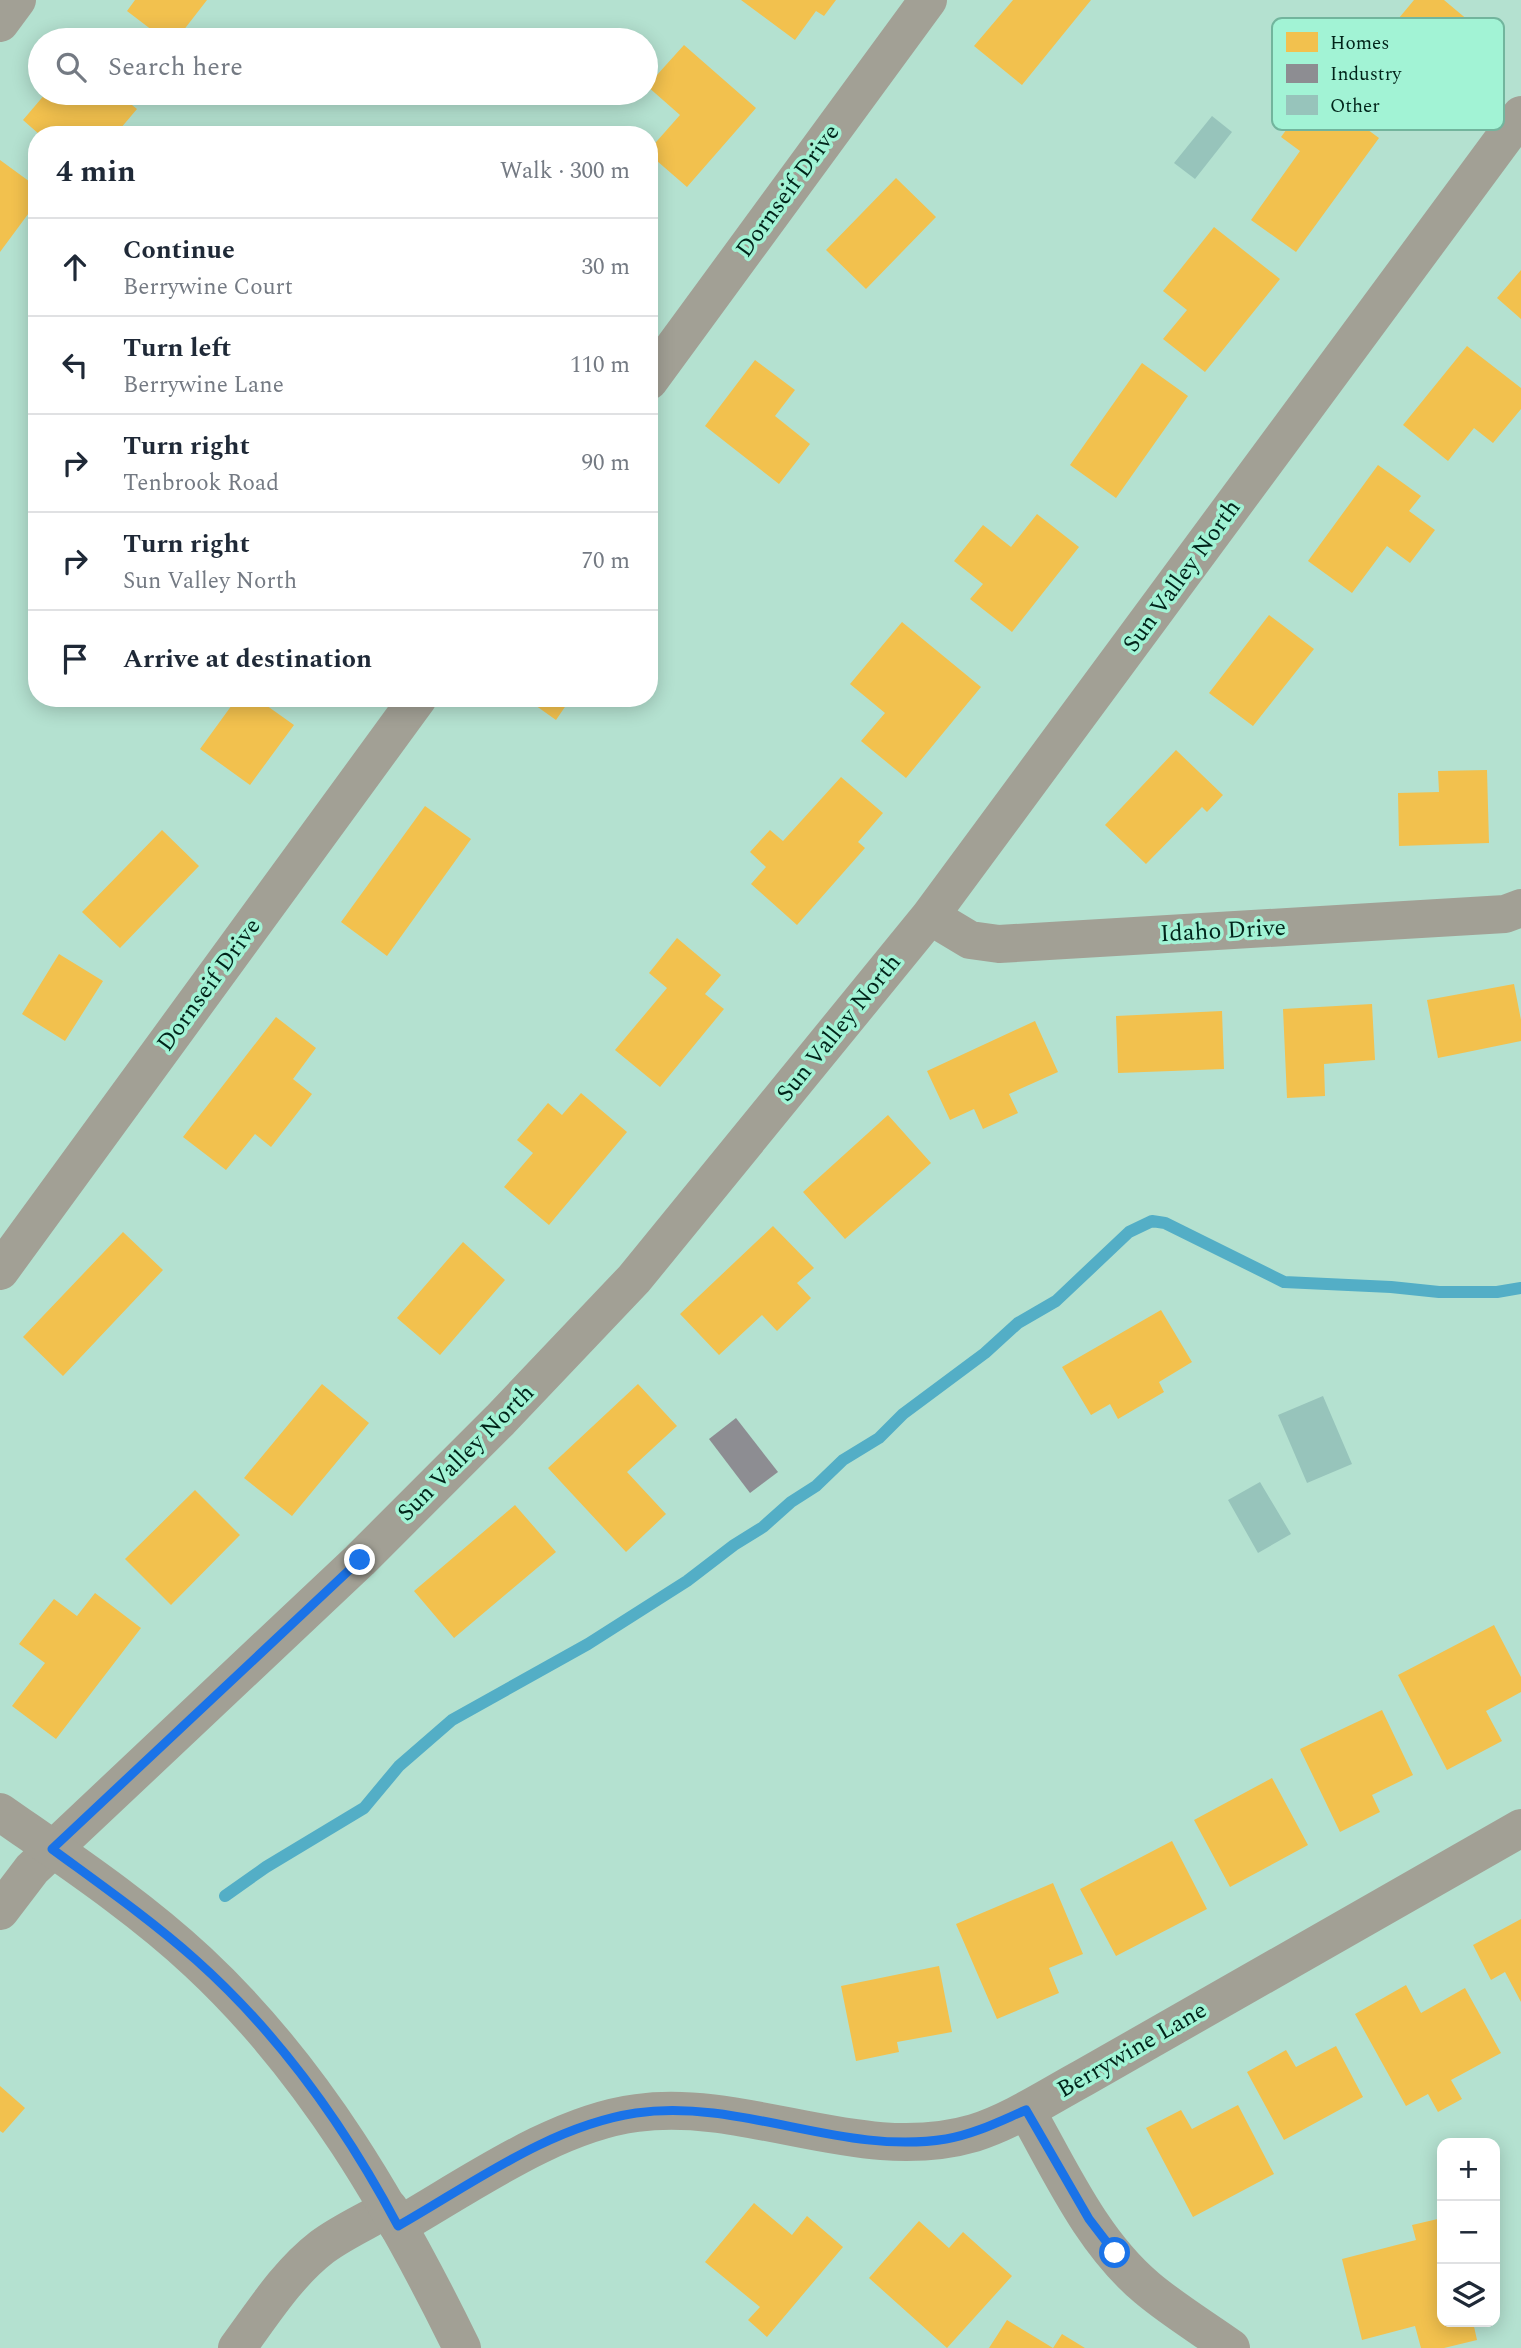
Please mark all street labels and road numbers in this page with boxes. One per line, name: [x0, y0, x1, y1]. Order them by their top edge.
street label: Dornseif Drive: [727, 117, 849, 265]
street label: Sun Valley North: [1114, 492, 1250, 660]
street label: Idaho Drive: [1159, 910, 1287, 952]
street label: Dornseif Drive: [148, 911, 270, 1059]
street label: Sun Valley North: [768, 946, 910, 1110]
street label: Sun Valley North: [389, 1376, 543, 1530]
street label: Berrywine Lane: [1050, 1992, 1214, 2108]

